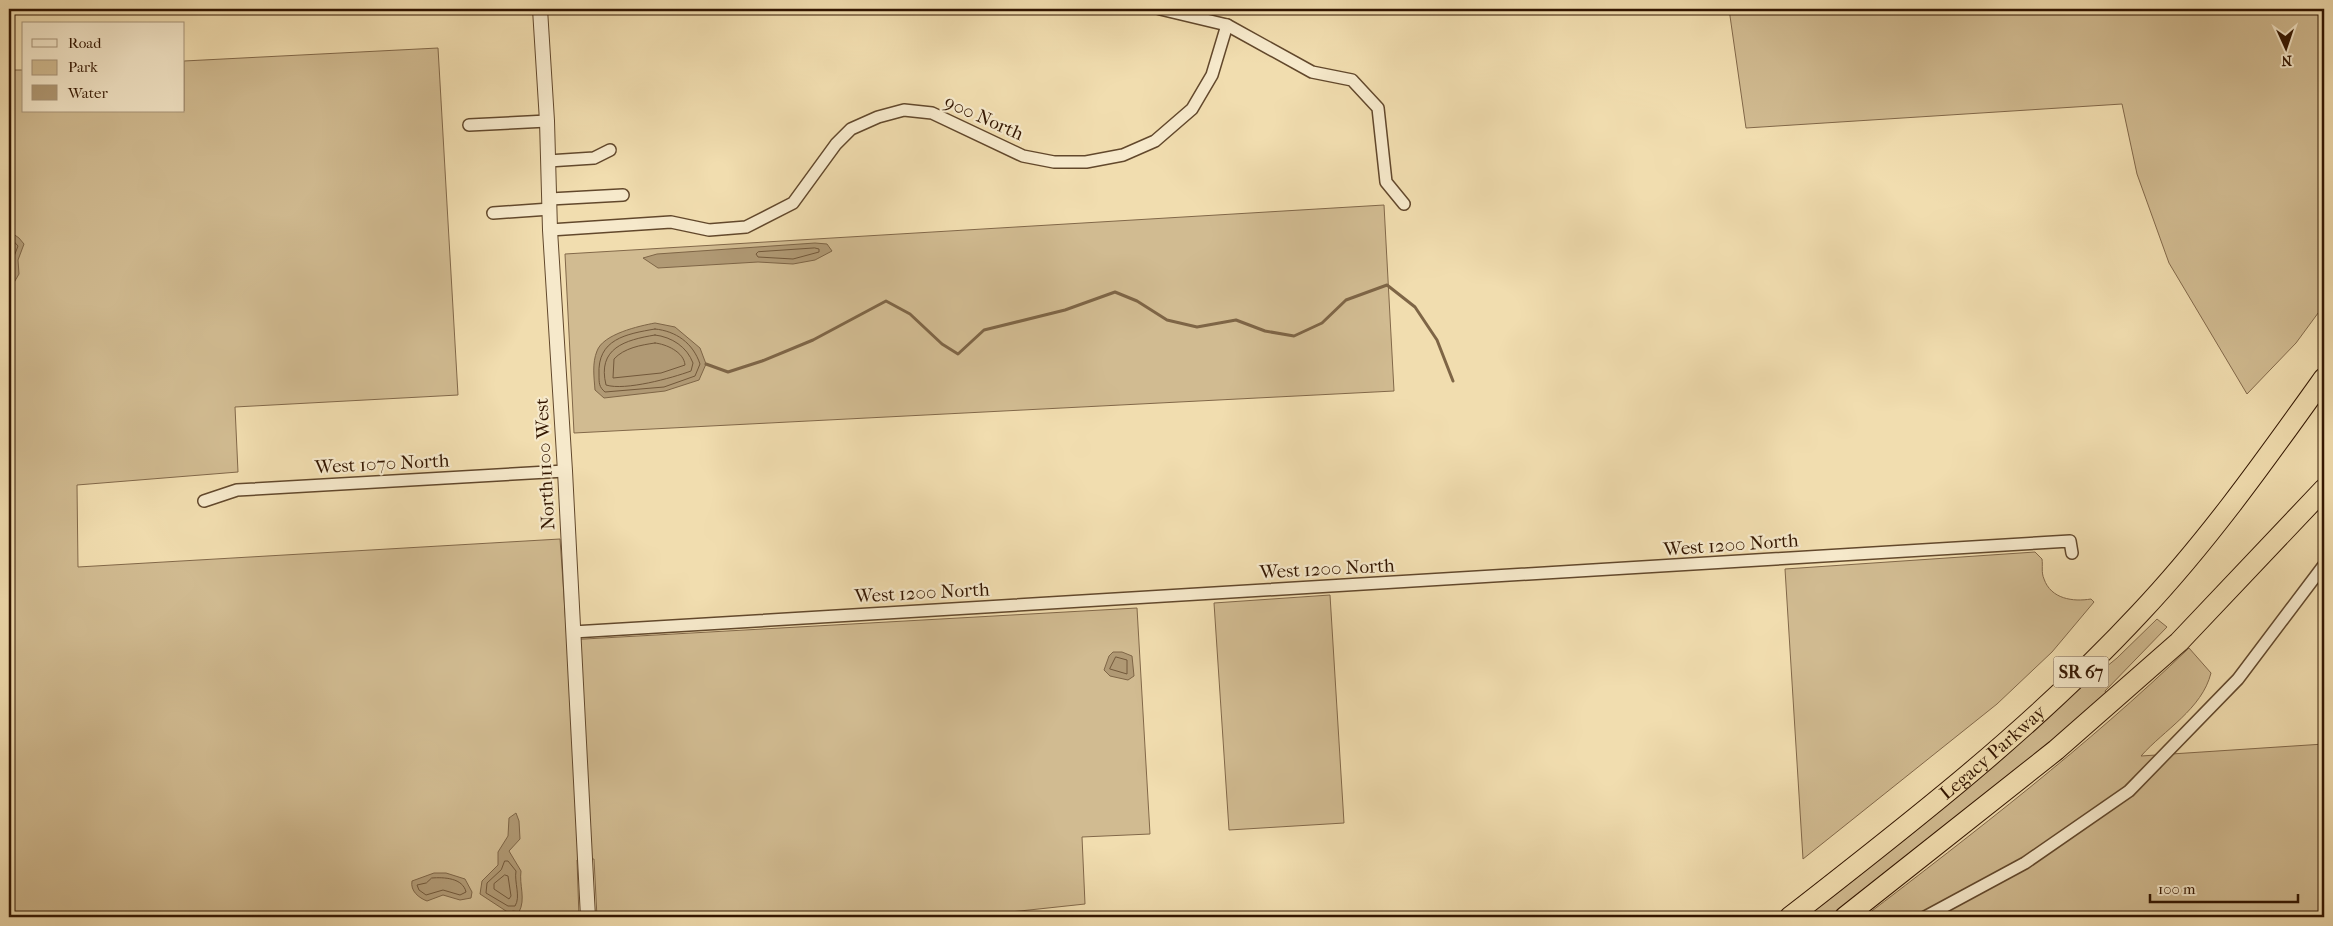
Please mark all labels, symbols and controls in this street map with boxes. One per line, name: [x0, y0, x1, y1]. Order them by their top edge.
legend: [22, 22, 185, 112]
north arrow: [2260, 22, 2310, 72]
text: Road: [68, 34, 102, 52]
text: N: [2281, 52, 2292, 69]
text: Park: [68, 58, 98, 76]
text: Water: [67, 84, 108, 102]
street label: 900 North: [941, 91, 1027, 145]
street label: North 1100 West: [531, 397, 559, 531]
street label: West 1070 North: [313, 449, 450, 479]
street label: West 1200 North: [1662, 529, 1800, 561]
street label: West 1200 North: [1258, 554, 1396, 584]
street label: West 1200 North: [853, 578, 991, 608]
road number: SR 67: [2054, 656, 2108, 688]
street label: Legacy Parkway: [1935, 700, 2051, 804]
scale bar: [2150, 871, 2298, 903]
text: 100 m: [2158, 880, 2196, 898]

